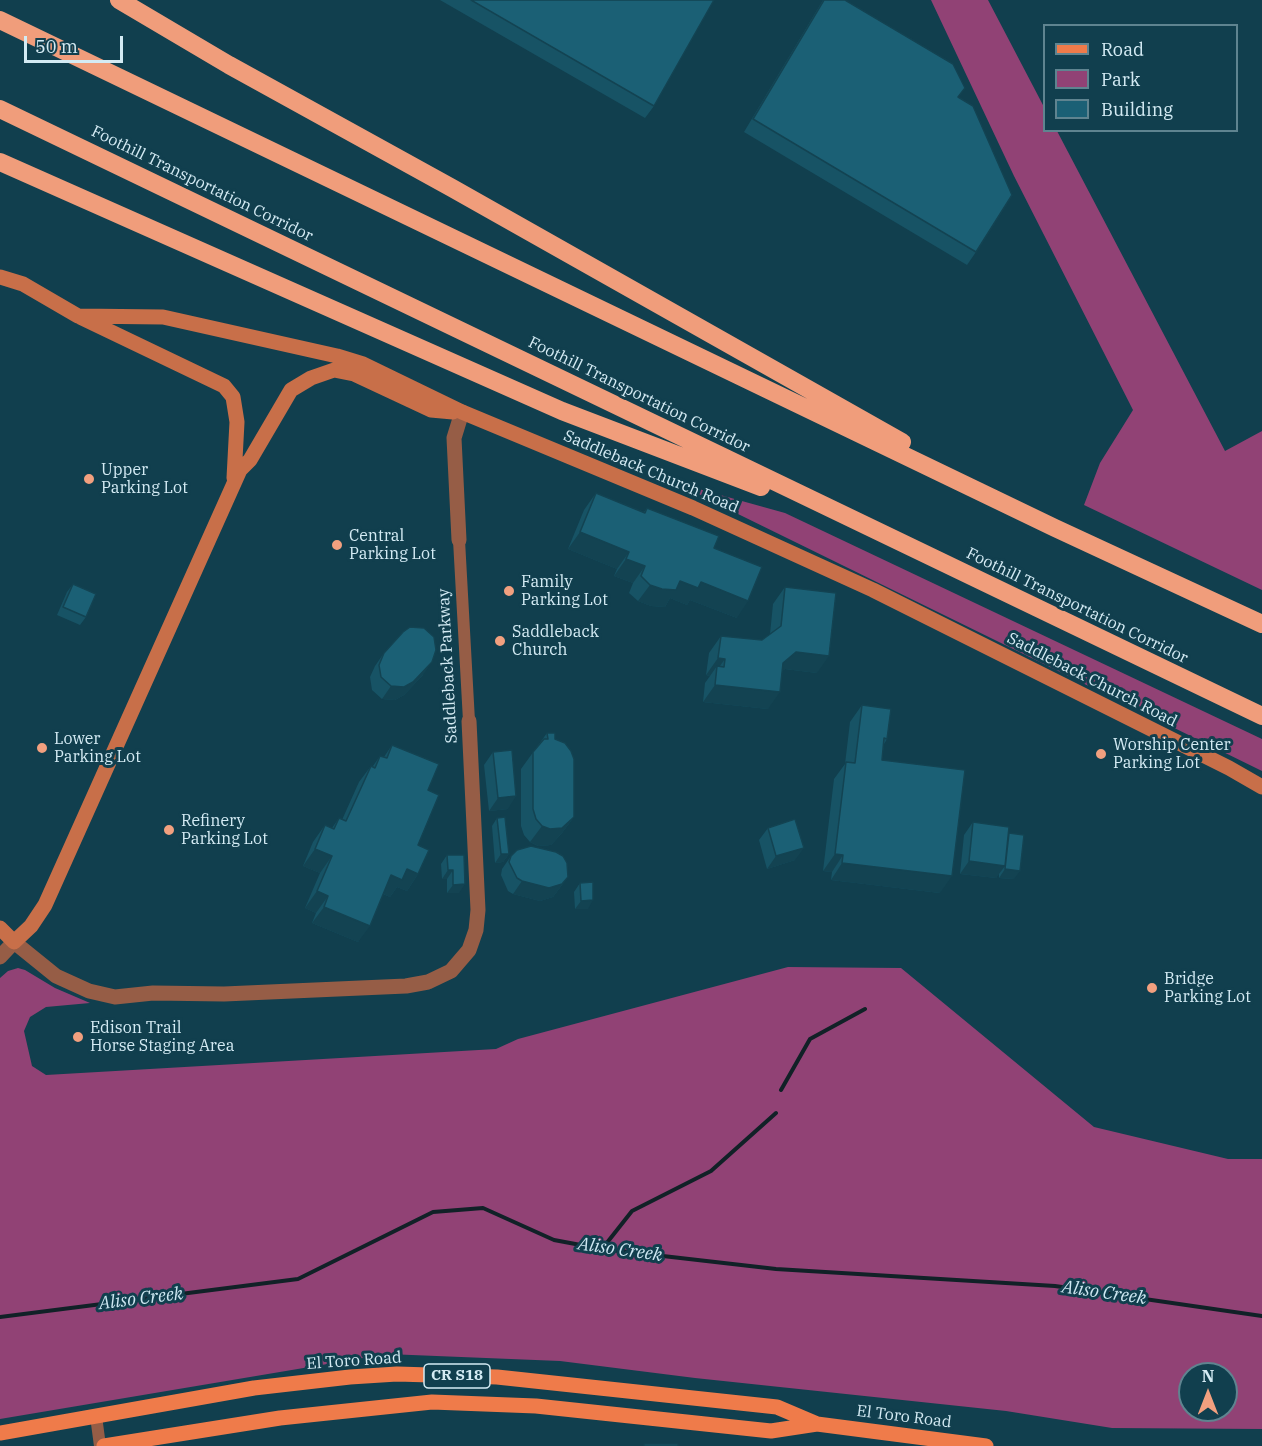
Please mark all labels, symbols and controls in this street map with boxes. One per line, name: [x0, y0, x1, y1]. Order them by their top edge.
scale bar: [27, 24, 126, 62]
legend: [1043, 24, 1238, 132]
text: 50 m: [35, 35, 78, 58]
text: Road: [1101, 38, 1144, 61]
text: Park: [1101, 68, 1140, 91]
text: Building: [1101, 98, 1173, 121]
street label: Foothill Transportation Corridor: [88, 122, 316, 246]
street label: Foothill Transportation Corridor: [525, 333, 753, 457]
street label: Saddleback Church Road: [561, 426, 741, 518]
place label: Upper Parking Lot: [101, 460, 188, 498]
marker: Upper Parking Lot: [82, 472, 96, 486]
place label: Central Parking Lot: [349, 526, 436, 564]
marker: Central Parking Lot: [330, 538, 344, 552]
street label: Foothill Transportation Corridor: [963, 544, 1191, 668]
place label: Family Parking Lot: [521, 572, 608, 610]
marker: Family Parking Lot: [502, 584, 516, 598]
street label: Saddleback Parkway: [434, 588, 462, 744]
place label: Saddleback Church: [512, 622, 599, 660]
street label: Saddleback Church Road: [1004, 629, 1180, 731]
marker: Saddleback Church: [493, 634, 507, 648]
place label: Lower Parking Lot: [54, 729, 141, 767]
place label: Worship Center Parking Lot: [1113, 735, 1231, 773]
marker: Lower Parking Lot: [35, 741, 49, 755]
marker: Worship Center Parking Lot: [1094, 747, 1108, 761]
place label: Refinery Parking Lot: [181, 811, 268, 849]
marker: Refinery Parking Lot: [162, 823, 176, 837]
place label: Bridge Parking Lot: [1164, 969, 1251, 1007]
marker: Bridge Parking Lot: [1145, 981, 1159, 995]
place label: Edison Trail Horse Staging Area: [90, 1018, 234, 1056]
marker: Edison Trail Horse Staging Area: [71, 1030, 85, 1044]
water label: Aliso Creek: [576, 1233, 664, 1267]
water label: Aliso Creek: [1060, 1276, 1148, 1310]
water label: Aliso Creek: [98, 1283, 184, 1315]
street label: El Toro Road: [306, 1348, 402, 1374]
north arrow: [1178, 1362, 1238, 1422]
road number: CR S18: [424, 1364, 490, 1388]
text: N: [1202, 1366, 1214, 1386]
street label: El Toro Road: [855, 1402, 953, 1432]

